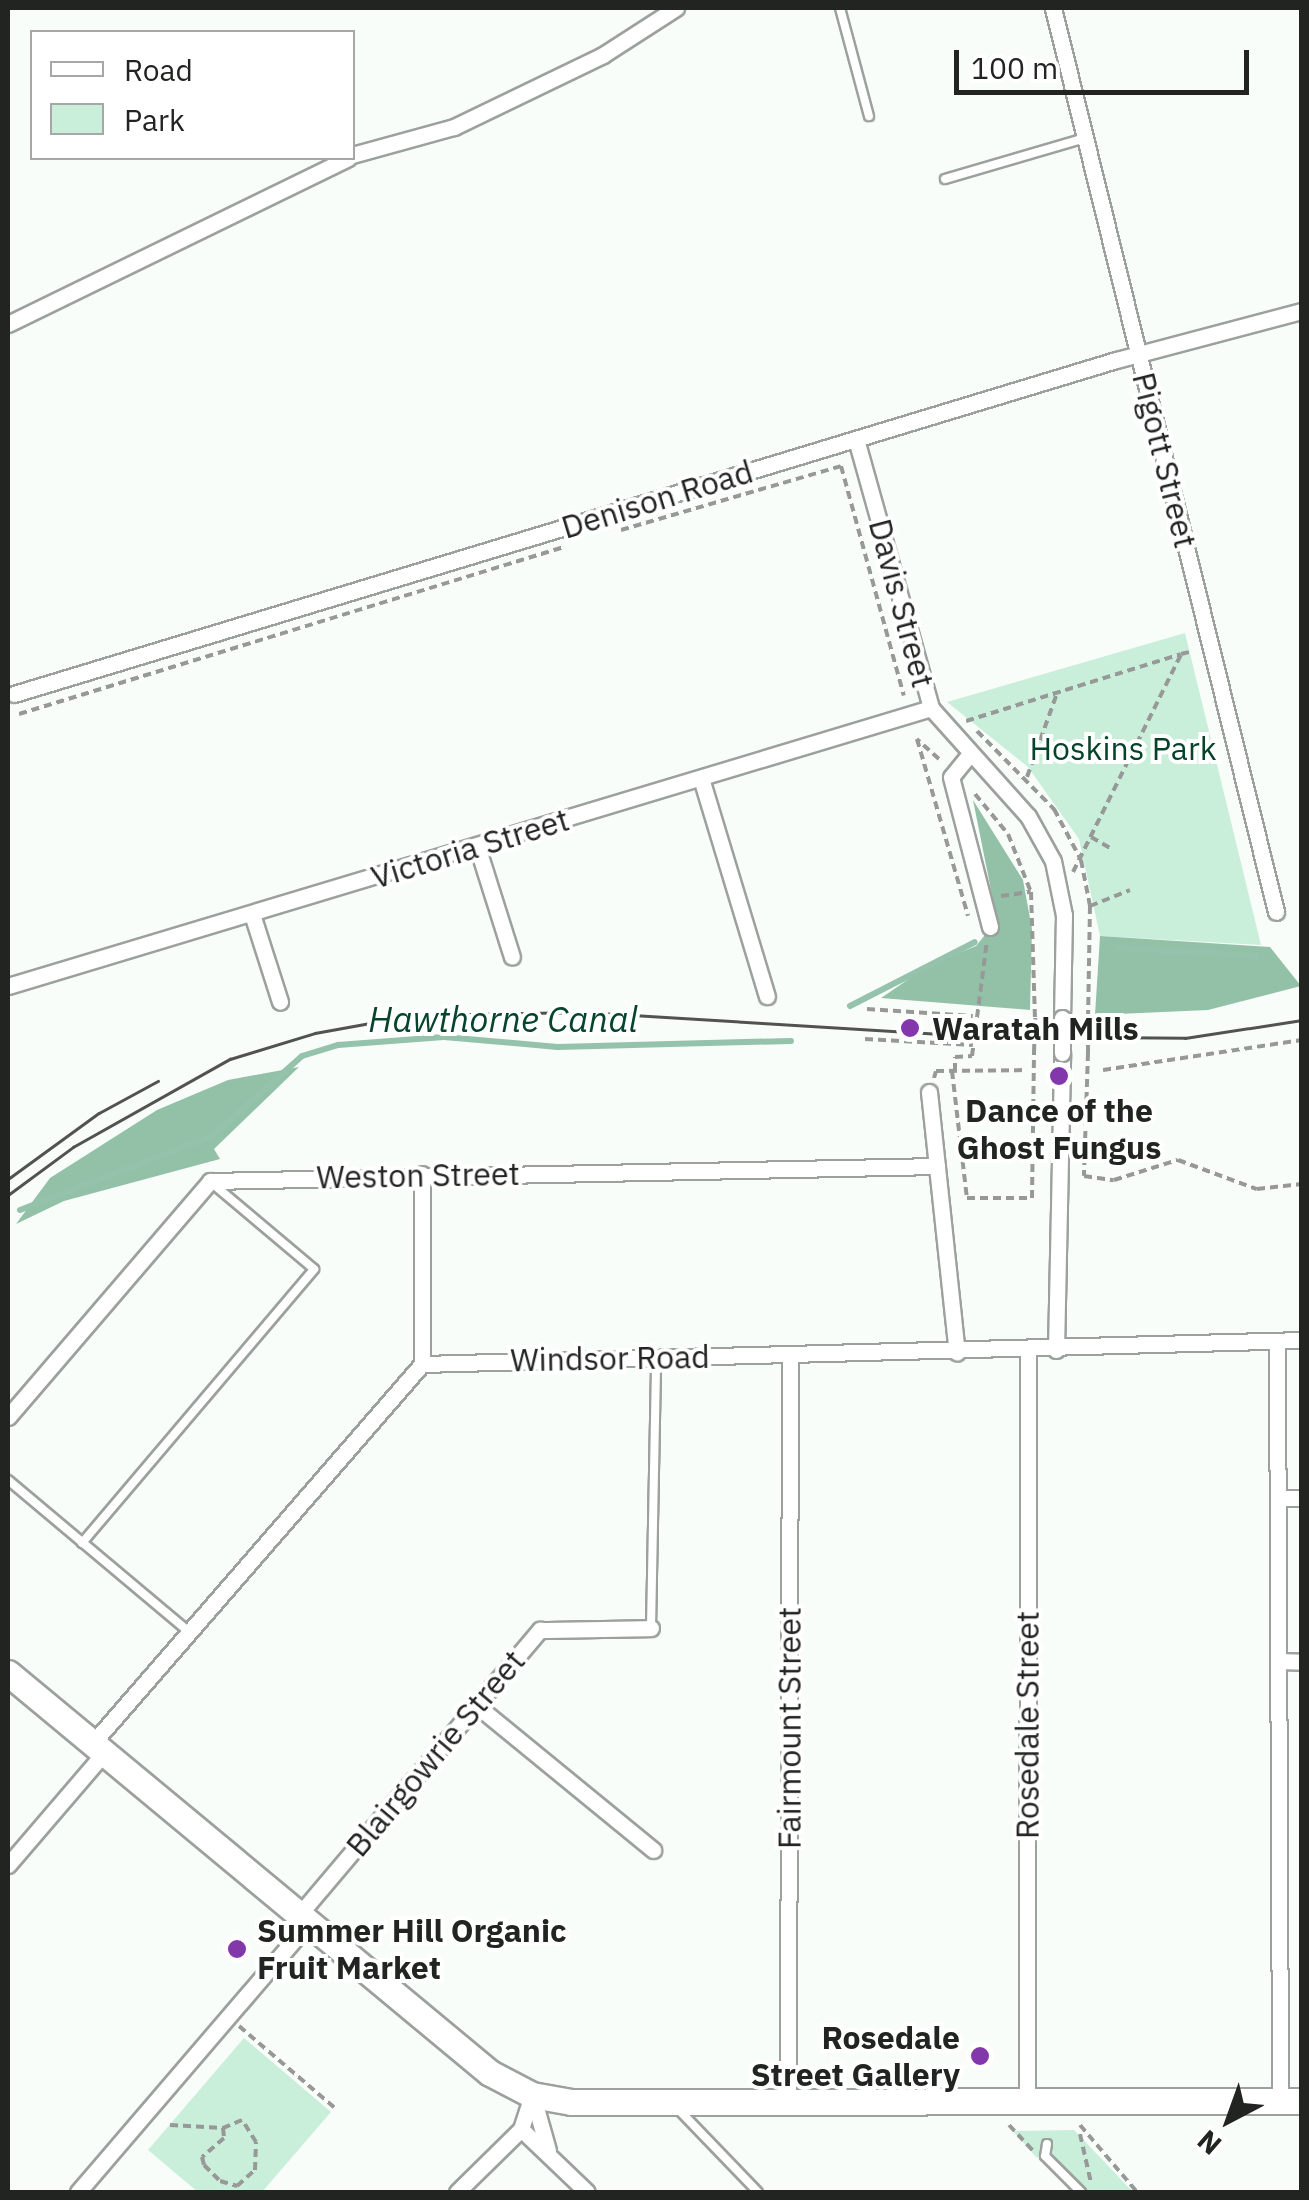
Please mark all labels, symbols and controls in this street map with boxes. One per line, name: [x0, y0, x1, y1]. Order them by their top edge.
legend: [30, 30, 355, 160]
scale bar: [959, 30, 1254, 92]
text: 100 m: [971, 48, 1058, 87]
text: Road: [124, 50, 193, 89]
text: Park: [124, 100, 185, 139]
street label: Pigott Street: [1125, 368, 1205, 552]
street label: Denison Road: [557, 452, 757, 546]
street label: Davis Street: [861, 514, 943, 692]
park label: Hoskins Park: [1029, 729, 1217, 767]
street label: Victoria Street: [366, 800, 574, 896]
water label: Hawthorne Canal: [368, 998, 638, 1040]
place label: Waratah Mills: [932, 1009, 1139, 1047]
marker: Waratah Mills: [897, 1015, 923, 1041]
marker: Dance of the Ghost Fungus: [1048, 1065, 1070, 1087]
place label: Dance of the Ghost Fungus: [957, 1092, 1161, 1167]
street label: Weston Street: [316, 1154, 520, 1196]
street label: Windsor Road: [510, 1337, 710, 1379]
street label: Fairmount Street: [770, 1607, 808, 1849]
street label: Rosedale Street: [1008, 1611, 1046, 1839]
street label: Blairgowrie Street: [338, 1642, 532, 1864]
place label: Summer Hill Organic Fruit Market: [257, 1912, 567, 1987]
marker: Summer Hill Organic Fruit Market: [226, 1938, 248, 1960]
place label: Rosedale Street Gallery: [751, 2019, 960, 2094]
marker: Rosedale Street Gallery: [969, 2045, 991, 2067]
north arrow: [1179, 2070, 1279, 2170]
text: N: [1189, 2122, 1229, 2164]

